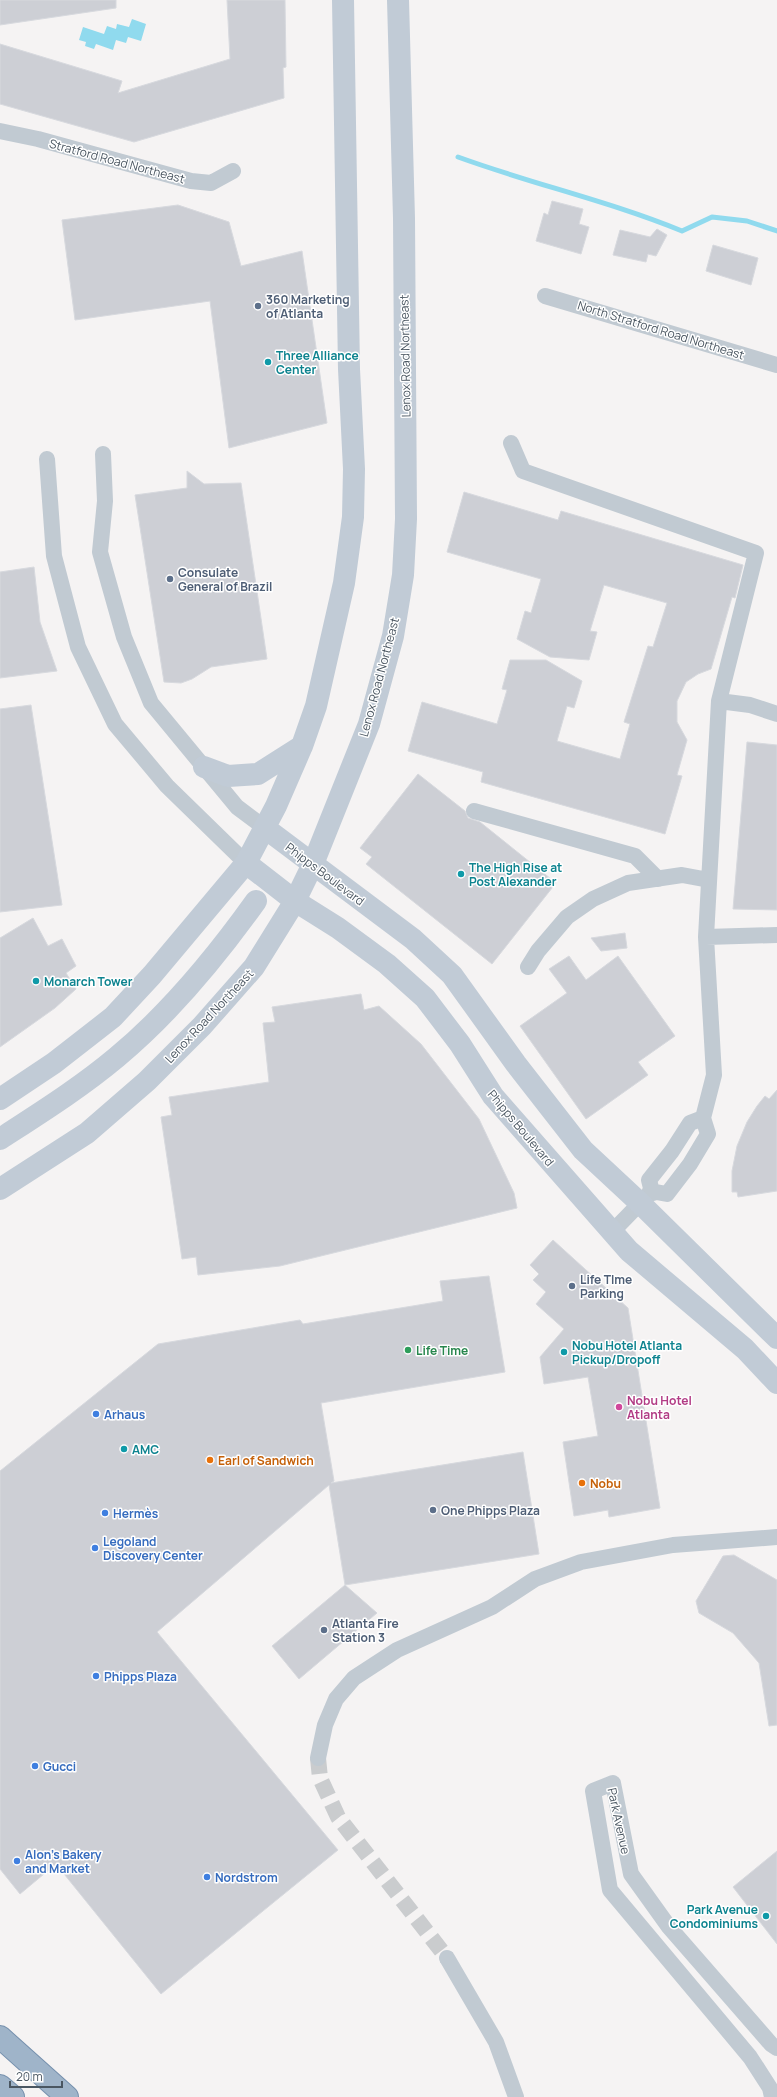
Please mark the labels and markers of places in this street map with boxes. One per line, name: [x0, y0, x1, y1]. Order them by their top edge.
place label: 360 Marketing of Atlanta: [266, 291, 350, 322]
marker: 360 Marketing of Atlanta: [253, 301, 263, 311]
place label: Three Alliance Center: [276, 347, 359, 378]
marker: Three Alliance Center: [263, 357, 273, 367]
place label: Consulate General of Brazil: [178, 564, 272, 595]
marker: Consulate General of Brazil: [165, 574, 175, 584]
place label: The High Rise at Post Alexander: [469, 859, 562, 890]
marker: The High Rise at Post Alexander: [456, 869, 466, 879]
place label: Monarch Tower: [44, 973, 133, 990]
marker: Monarch Tower: [31, 976, 41, 986]
place label: Life TIme Parking: [580, 1271, 632, 1302]
marker: Life TIme Parking: [567, 1281, 577, 1291]
place label: Nobu Hotel Atlanta Pickup/Dropoff: [572, 1337, 682, 1368]
place label: Life Time: [416, 1342, 468, 1359]
marker: Life Time: [403, 1345, 413, 1355]
marker: Nobu Hotel Atlanta Pickup/Dropoff: [559, 1347, 569, 1357]
place label: Nobu Hotel Atlanta: [627, 1392, 692, 1423]
marker: Nobu Hotel Atlanta: [614, 1402, 624, 1412]
place label: Arhaus: [104, 1406, 146, 1423]
marker: Arhaus: [91, 1409, 101, 1419]
place label: AMC: [132, 1441, 159, 1458]
marker: AMC: [119, 1444, 129, 1454]
place label: Earl of Sandwich: [218, 1452, 314, 1469]
marker: Earl of Sandwich: [205, 1455, 215, 1465]
place label: Nobu: [590, 1475, 621, 1492]
marker: Nobu: [577, 1478, 587, 1488]
place label: One Phipps Plaza: [441, 1502, 540, 1519]
place label: Hermès: [113, 1505, 159, 1522]
marker: One Phipps Plaza: [428, 1505, 438, 1515]
marker: Hermès: [100, 1508, 110, 1518]
place label: Legoland Discovery Center: [103, 1533, 203, 1564]
marker: Legoland Discovery Center: [90, 1543, 100, 1553]
place label: Atlanta Fire Station 3: [332, 1615, 399, 1646]
marker: Atlanta Fire Station 3: [319, 1625, 329, 1635]
place label: Phipps Plaza: [104, 1668, 177, 1685]
marker: Phipps Plaza: [91, 1671, 101, 1681]
place label: Gucci: [43, 1758, 76, 1775]
marker: Gucci: [30, 1761, 40, 1771]
place label: Alon's Bakery and Market: [25, 1846, 102, 1877]
marker: Alon's Bakery and Market: [12, 1856, 22, 1866]
place label: Nordstrom: [215, 1869, 278, 1886]
marker: Nordstrom: [202, 1872, 212, 1882]
place label: Park Avenue Condominiums: [670, 1901, 758, 1932]
marker: Park Avenue Condominiums: [761, 1911, 771, 1921]

